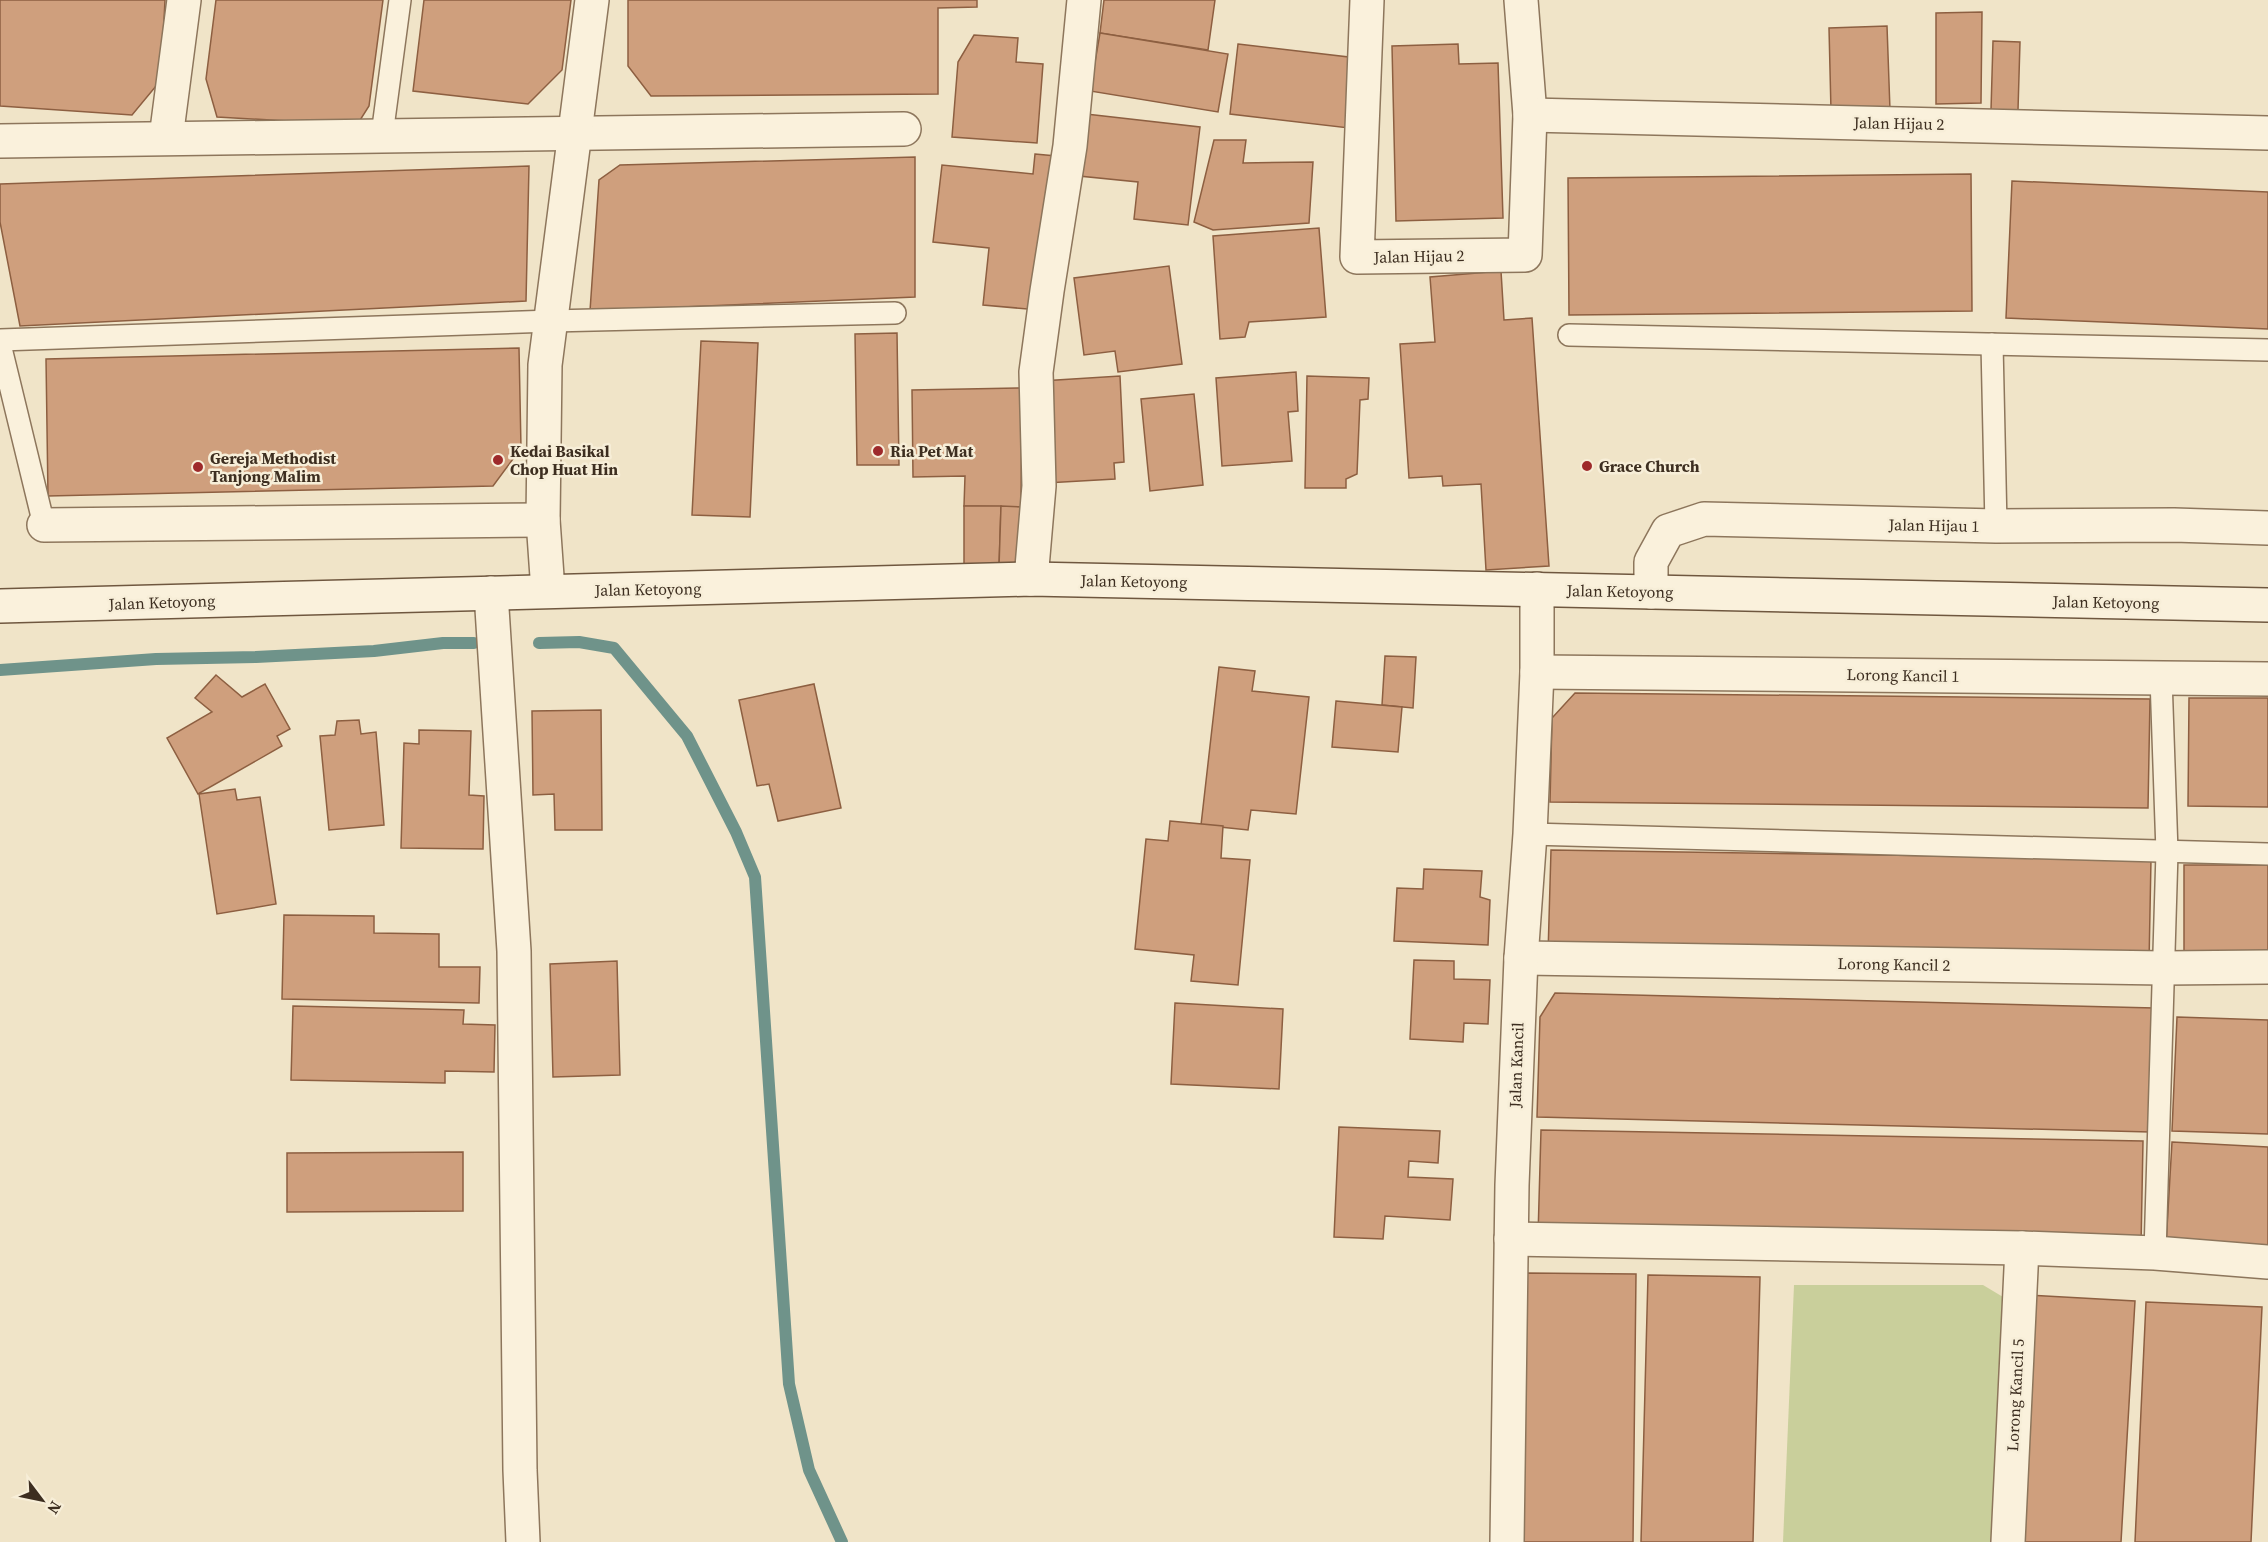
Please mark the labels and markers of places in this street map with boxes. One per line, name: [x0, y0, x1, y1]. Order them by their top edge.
place label: Kedai Basikal Chop Huat Hin: [510, 440, 618, 480]
place label: Ria Pet Mat: [890, 440, 973, 462]
marker: Ria Pet Mat: [871, 444, 885, 458]
place label: Gereja Methodist Tanjong Malim: [210, 447, 336, 487]
marker: Kedai Basikal Chop Huat Hin: [491, 453, 505, 467]
place label: Grace Church: [1599, 455, 1700, 477]
marker: Grace Church: [1580, 459, 1594, 473]
marker: Gereja Methodist Tanjong Malim: [191, 460, 205, 474]

